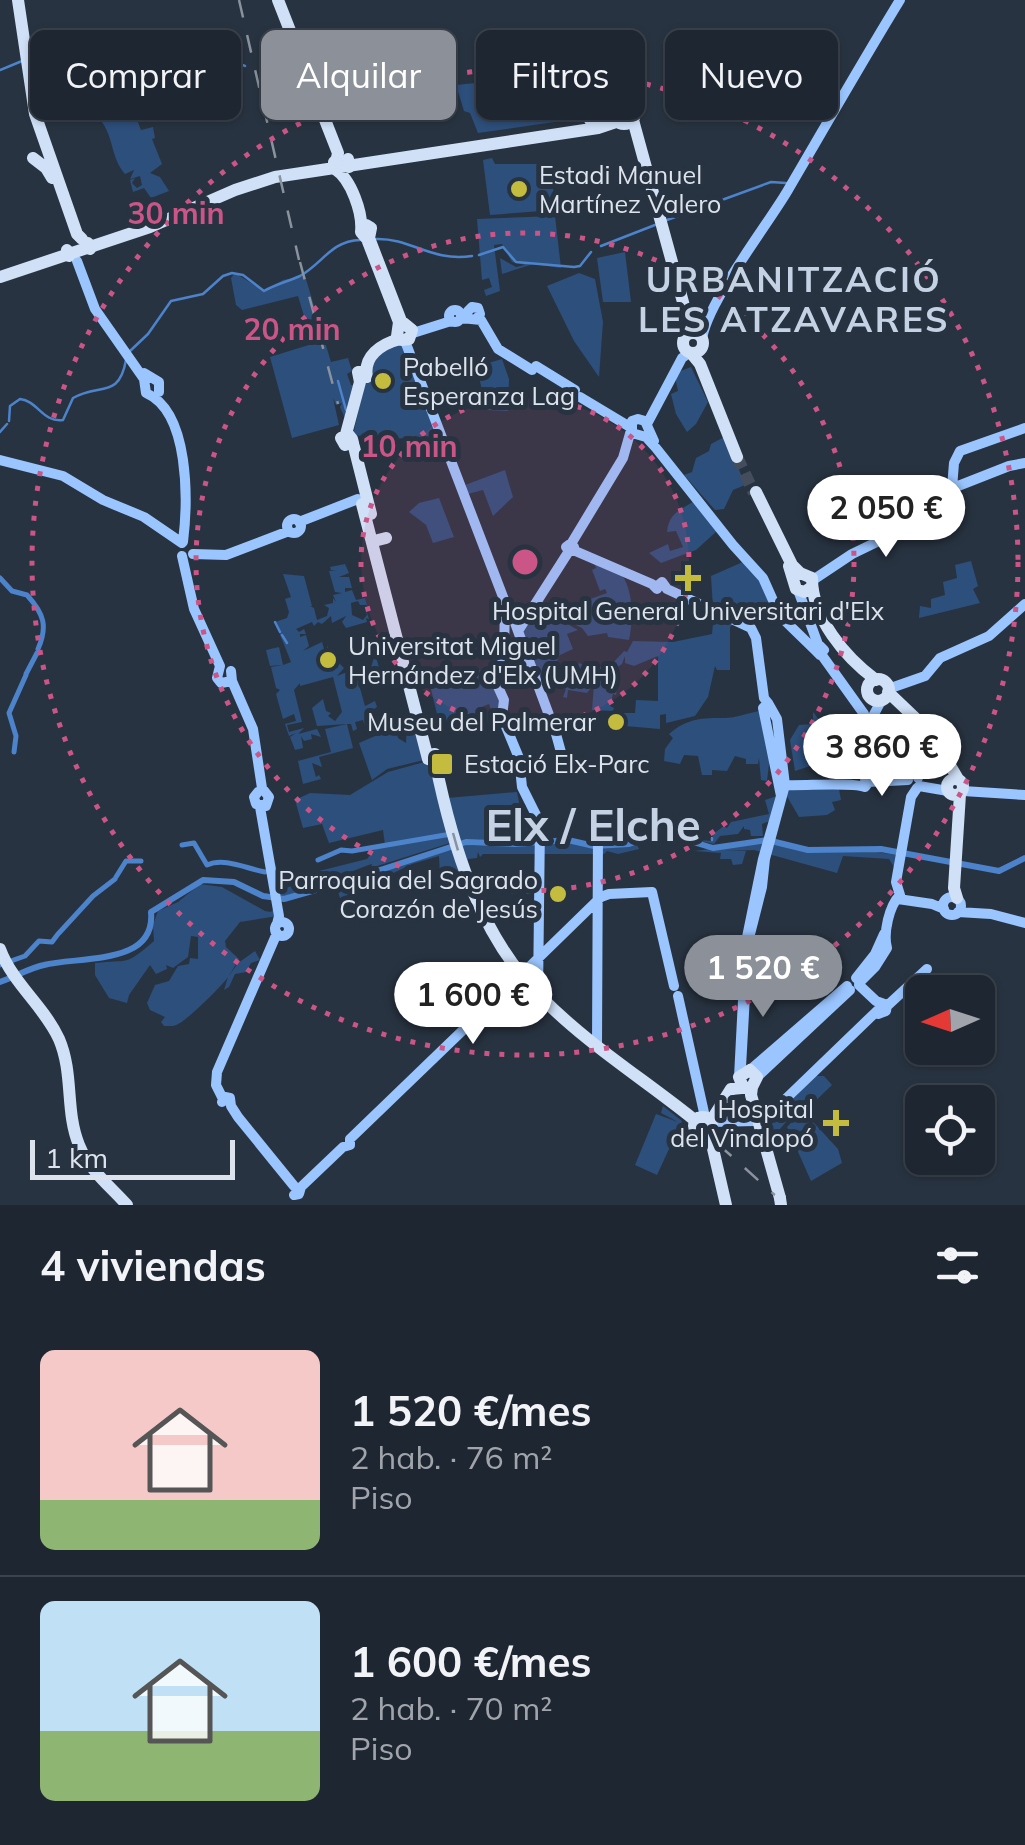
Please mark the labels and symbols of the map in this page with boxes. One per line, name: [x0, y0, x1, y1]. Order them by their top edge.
place label: Estadi Manuel Martínez Valero: [539, 159, 721, 219]
marker: Estadi Manuel Martínez Valero: [508, 178, 530, 200]
text: 30 min: [127, 194, 225, 232]
district label: URBANITZACIÓ LES ATZAVARES: [638, 257, 950, 341]
text: 20 min: [243, 310, 341, 348]
place label: Pabelló Esperanza Lag: [403, 351, 575, 411]
marker: Pabelló Esperanza Lag: [372, 370, 394, 392]
text: 10 min: [360, 427, 458, 465]
pin: 2 050 €: [794, 475, 978, 560]
centre of rings: [507, 544, 543, 580]
marker: Hospital General Universitari d'Elx: [675, 565, 701, 591]
place label: Hospital General Universitari d'Elx: [492, 595, 885, 626]
place label: Universitat Miguel Hernández d'Elx (UMH): [348, 630, 618, 690]
marker: Universitat Miguel Hernández d'Elx (UMH): [317, 649, 339, 671]
place label: Museu del Palmerar: [367, 706, 596, 737]
marker: Museu del Palmerar: [605, 711, 627, 733]
pin: 3 860 €: [790, 714, 974, 799]
place label: Estació Elx-Parc: [464, 748, 650, 779]
marker: Estació Elx-Parc: [429, 751, 455, 777]
district label: Elx / Elche: [485, 796, 701, 852]
place label: Parroquia del Sagrado Corazón de Jesús: [278, 864, 538, 924]
marker: Parroquia del Sagrado Corazón de Jesús: [547, 883, 569, 905]
pin: 1 520 €: [671, 935, 855, 1020]
pin: 1 600 €: [381, 962, 565, 1047]
north arrow: [905, 975, 995, 1065]
place label: Hospital del Vinalopó: [670, 1093, 814, 1153]
marker: Hospital del Vinalopó: [823, 1110, 849, 1136]
scale bar: [30, 1135, 235, 1180]

